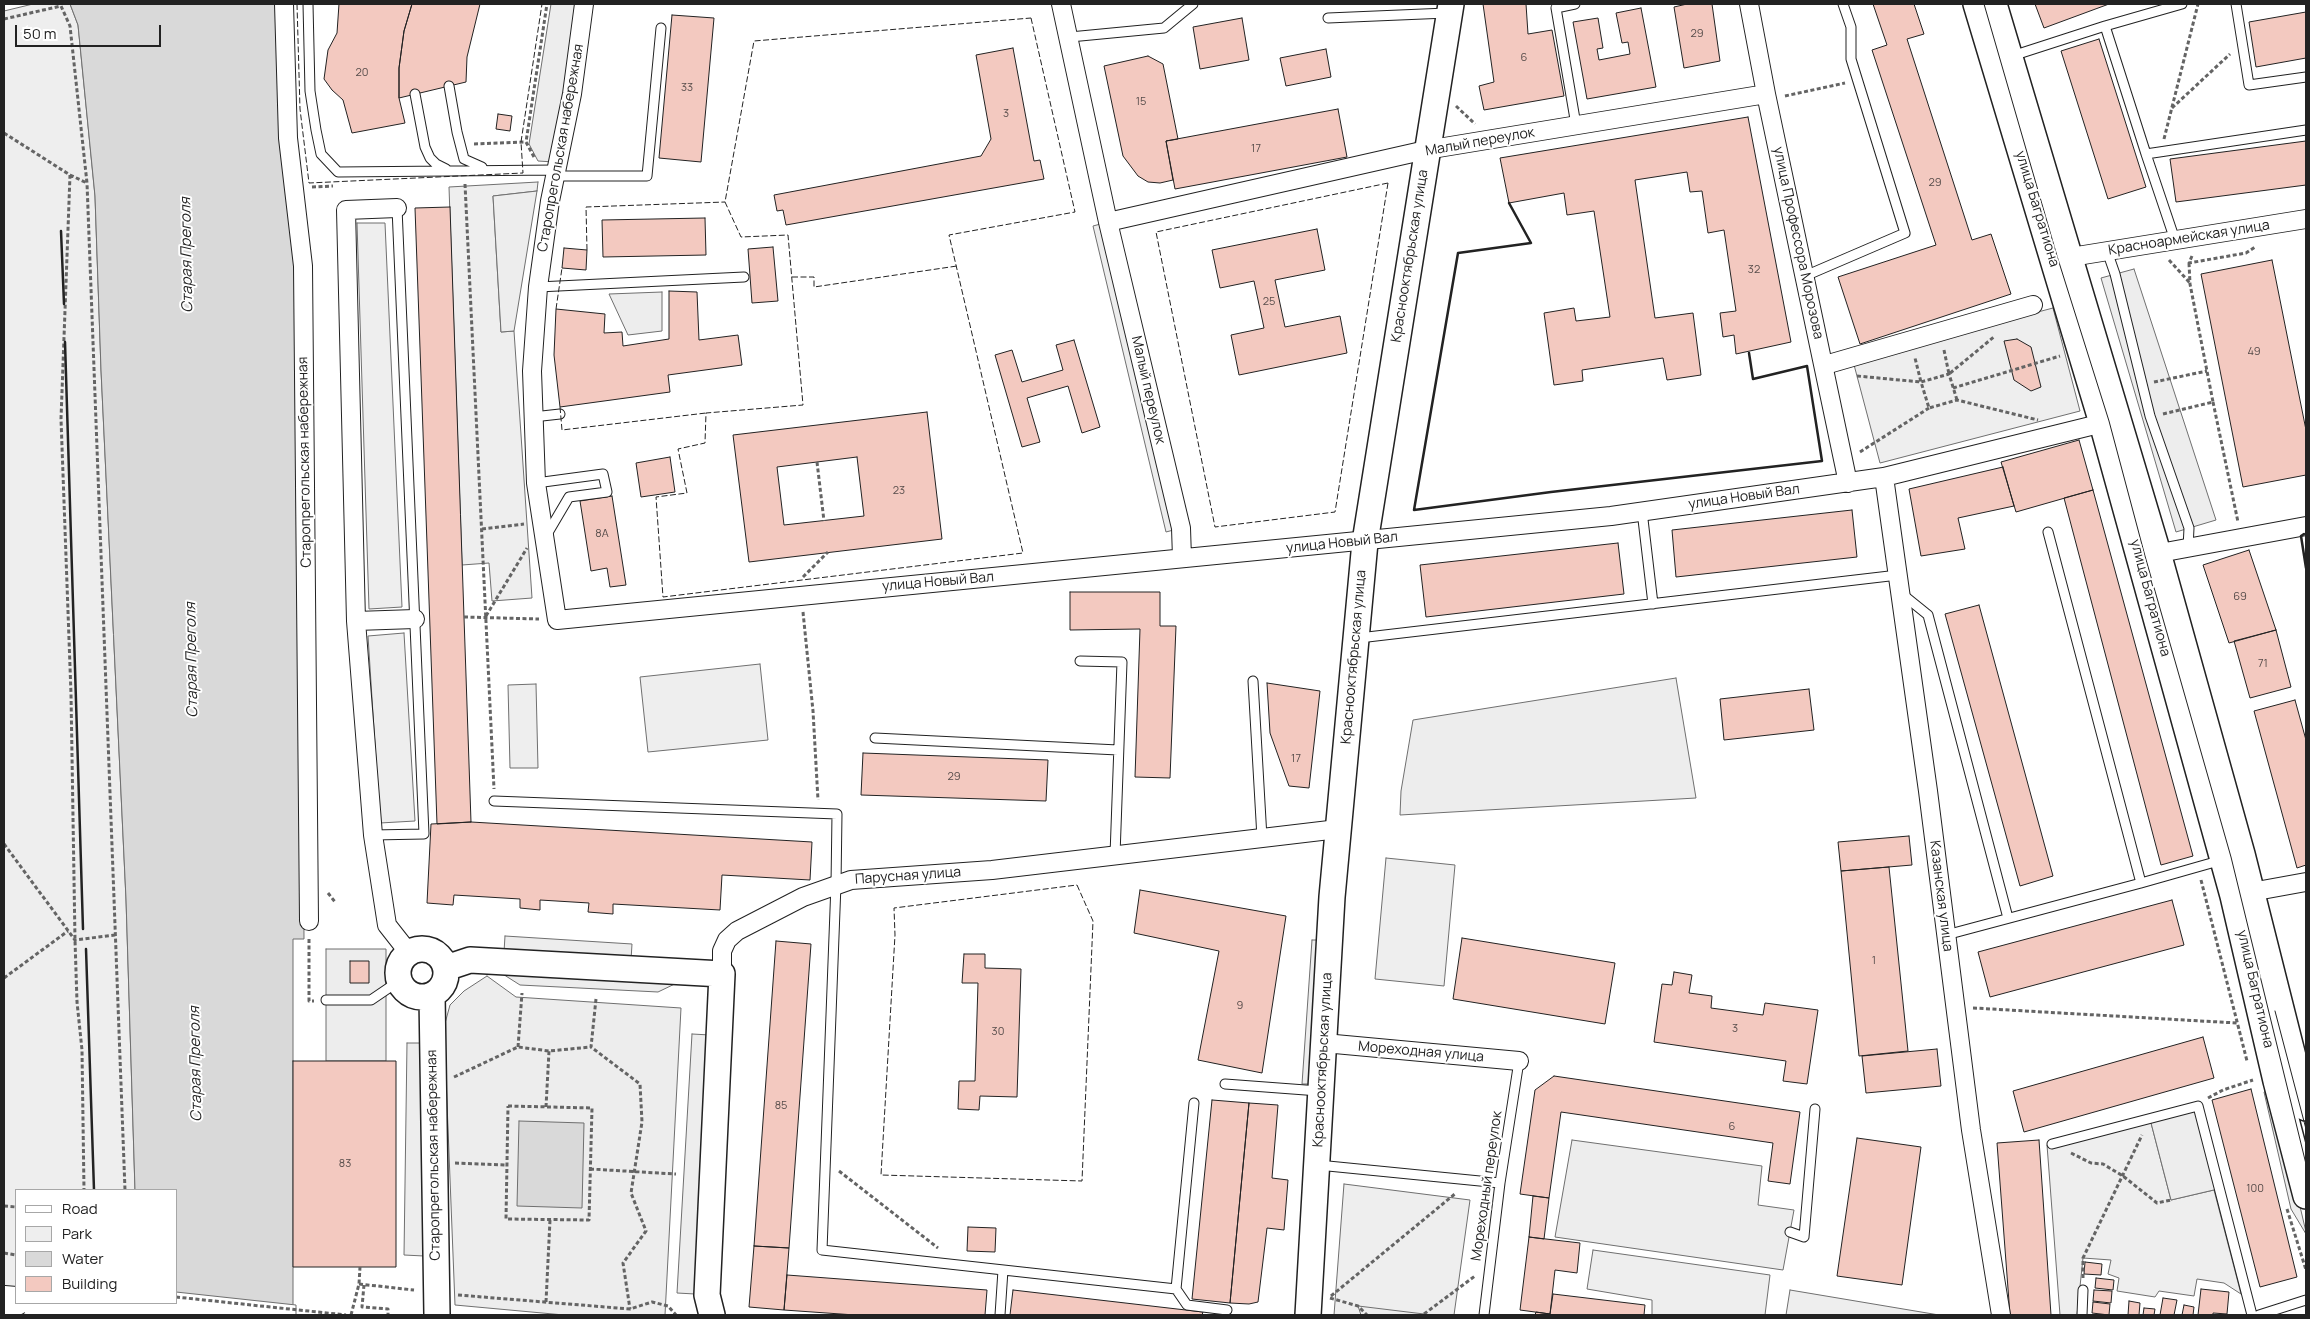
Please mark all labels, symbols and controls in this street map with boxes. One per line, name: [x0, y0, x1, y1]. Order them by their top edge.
scale bar: [18, 15, 164, 47]
text: 50 m: [23, 23, 57, 44]
house number: 29: [1690, 27, 1704, 41]
street label: Старопрегольская набережная: [534, 43, 588, 253]
house number: 6: [1521, 51, 1527, 65]
house number: 20: [356, 66, 368, 80]
house number: 33: [681, 81, 693, 95]
house number: 15: [1136, 95, 1146, 109]
house number: 3: [1003, 107, 1009, 121]
street label: Малый переулок: [1424, 124, 1536, 160]
house number: 17: [1251, 142, 1261, 156]
street label: улица Профессора Морозова: [1769, 145, 1827, 341]
street label: улица Багратиона: [2011, 149, 2063, 269]
street label: Краснооктябрьская улица: [1388, 168, 1432, 344]
house number: 29: [1928, 176, 1942, 190]
water label: Старая Преголя: [177, 197, 197, 313]
street label: Красноармейская улица: [2107, 217, 2271, 259]
house number: 32: [1748, 263, 1760, 277]
house number: 25: [1263, 295, 1275, 309]
street label: Малый переулок: [1127, 334, 1169, 446]
house number: 49: [2247, 345, 2261, 359]
street label: Старопрегольская набережная: [295, 356, 315, 568]
street label: улица Новый Вал: [1687, 481, 1801, 513]
house number: 23: [893, 484, 905, 498]
house number: 8А: [595, 527, 609, 541]
street label: улица Новый Вал: [1285, 529, 1399, 557]
street label: улица Багратиона: [2126, 538, 2174, 658]
street label: улица Новый Вал: [881, 569, 995, 595]
street label: Краснооктябрьская улица: [1338, 569, 1370, 745]
house number: 69: [2233, 590, 2247, 604]
water label: Старая Преголя: [182, 602, 202, 718]
house number: 71: [2258, 657, 2268, 671]
house number: 17: [1291, 752, 1301, 766]
house number: 29: [947, 770, 961, 784]
street label: Казанская улица: [1926, 840, 1956, 952]
street label: Парусная улица: [854, 864, 962, 888]
street label: улица Багратиона: [2233, 928, 2277, 1050]
house number: 1: [1872, 954, 1876, 968]
street label: Краснооктябрьская улица: [1310, 972, 1336, 1148]
house number: 9: [1237, 999, 1243, 1013]
water label: Старая Преголя: [186, 1006, 206, 1122]
house number: 3: [1732, 1022, 1738, 1036]
house number: 30: [992, 1025, 1004, 1039]
street label: Мореходная улица: [1357, 1038, 1485, 1066]
street label: Старопрегольская набережная: [424, 1049, 444, 1261]
house number: 85: [775, 1099, 787, 1113]
street label: Мореходный переулок: [1468, 1110, 1506, 1262]
house number: 6: [1729, 1120, 1735, 1134]
house number: 83: [339, 1157, 351, 1171]
house number: 100: [2246, 1182, 2264, 1196]
legend: [15, 1189, 178, 1304]
text: Road: [62, 1198, 98, 1219]
text: Park: [62, 1223, 92, 1244]
text: Water: [62, 1248, 104, 1269]
text: Building: [62, 1273, 117, 1294]

